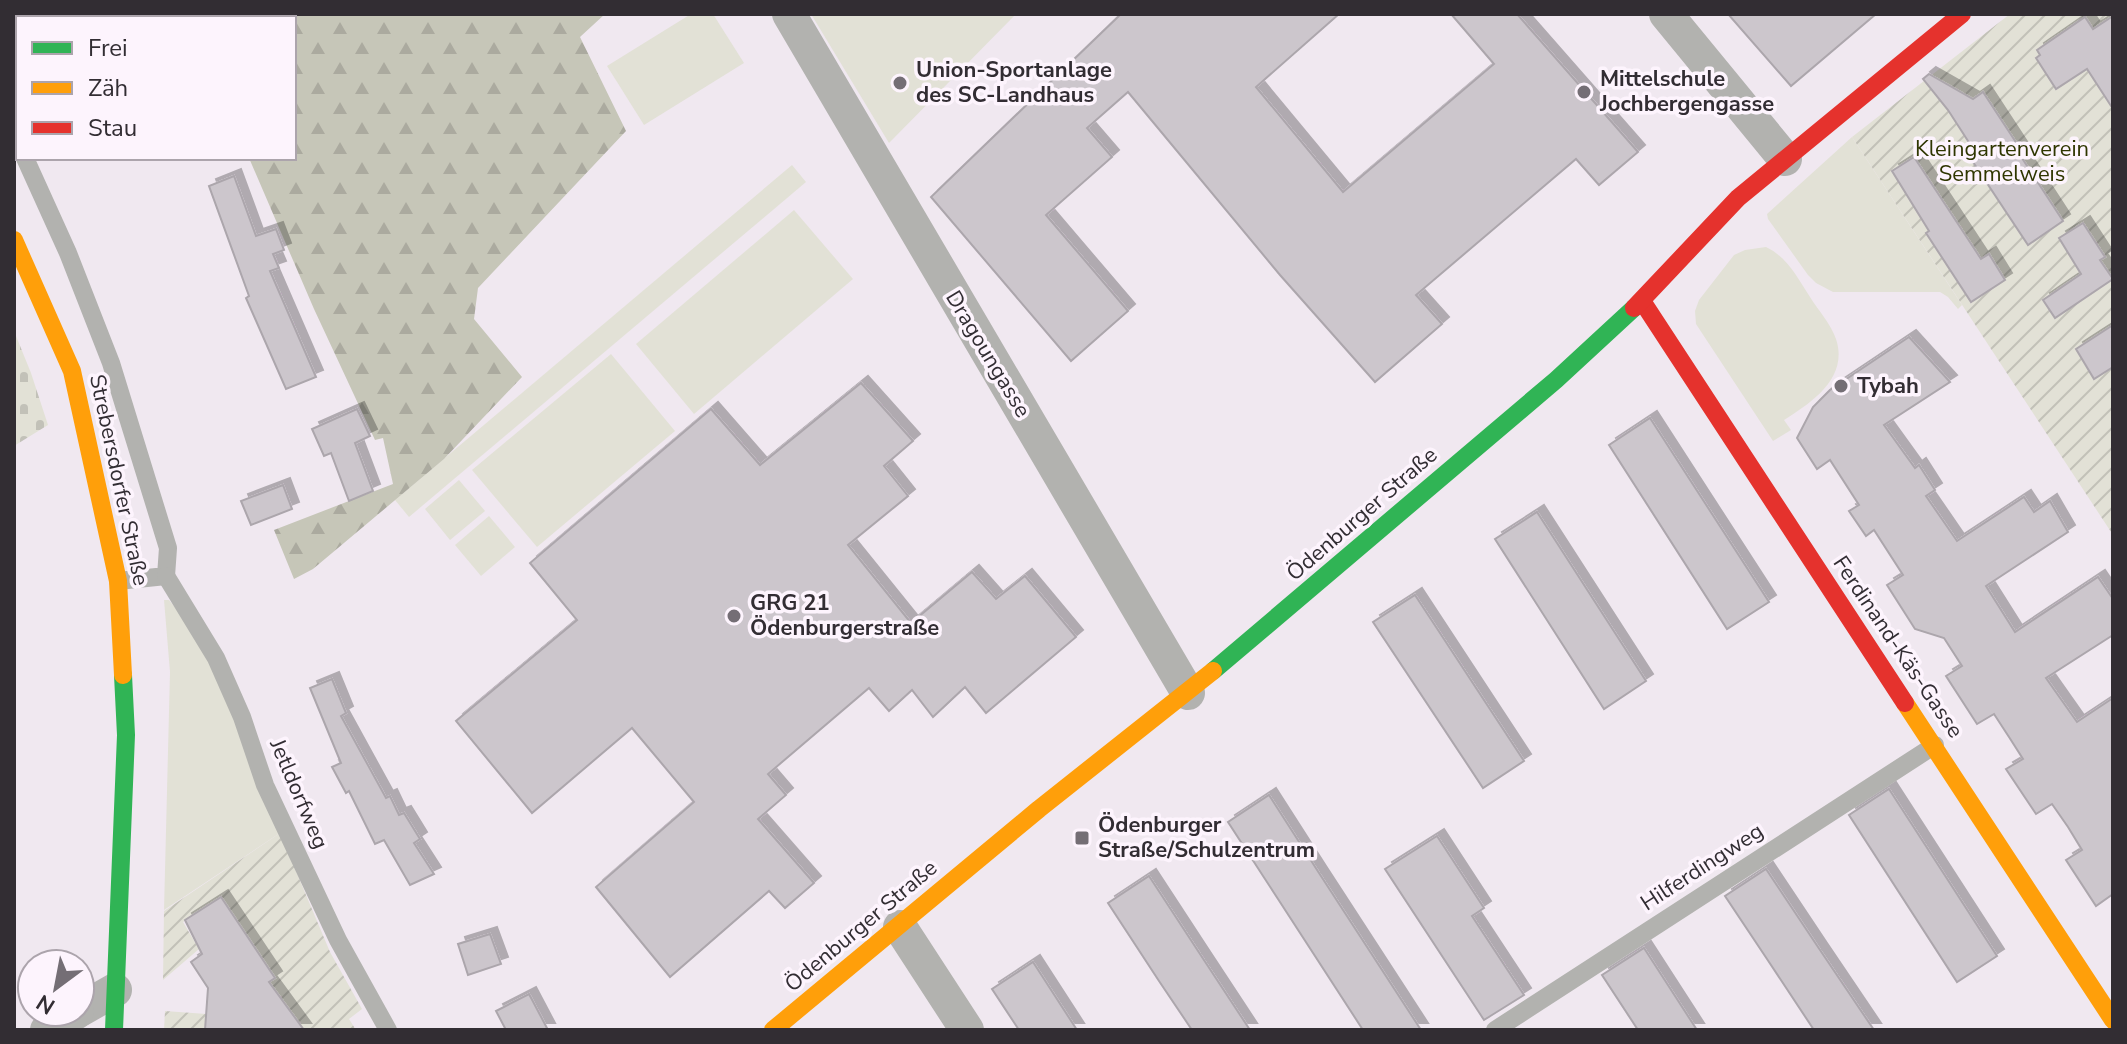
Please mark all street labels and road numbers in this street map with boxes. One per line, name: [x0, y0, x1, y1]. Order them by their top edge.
street label: Dragoungasse: [938, 285, 1038, 423]
street label: Strebersdorfer Straße: [82, 372, 156, 588]
street label: Ödenburger Straße: [1280, 440, 1444, 588]
street label: Ferdinand-Käs-Gasse: [1826, 550, 1970, 744]
street label: Jetldorfweg: [262, 734, 336, 854]
street label: Hilferdingweg: [1635, 816, 1769, 918]
street label: Ödenburger Straße: [778, 853, 944, 999]

